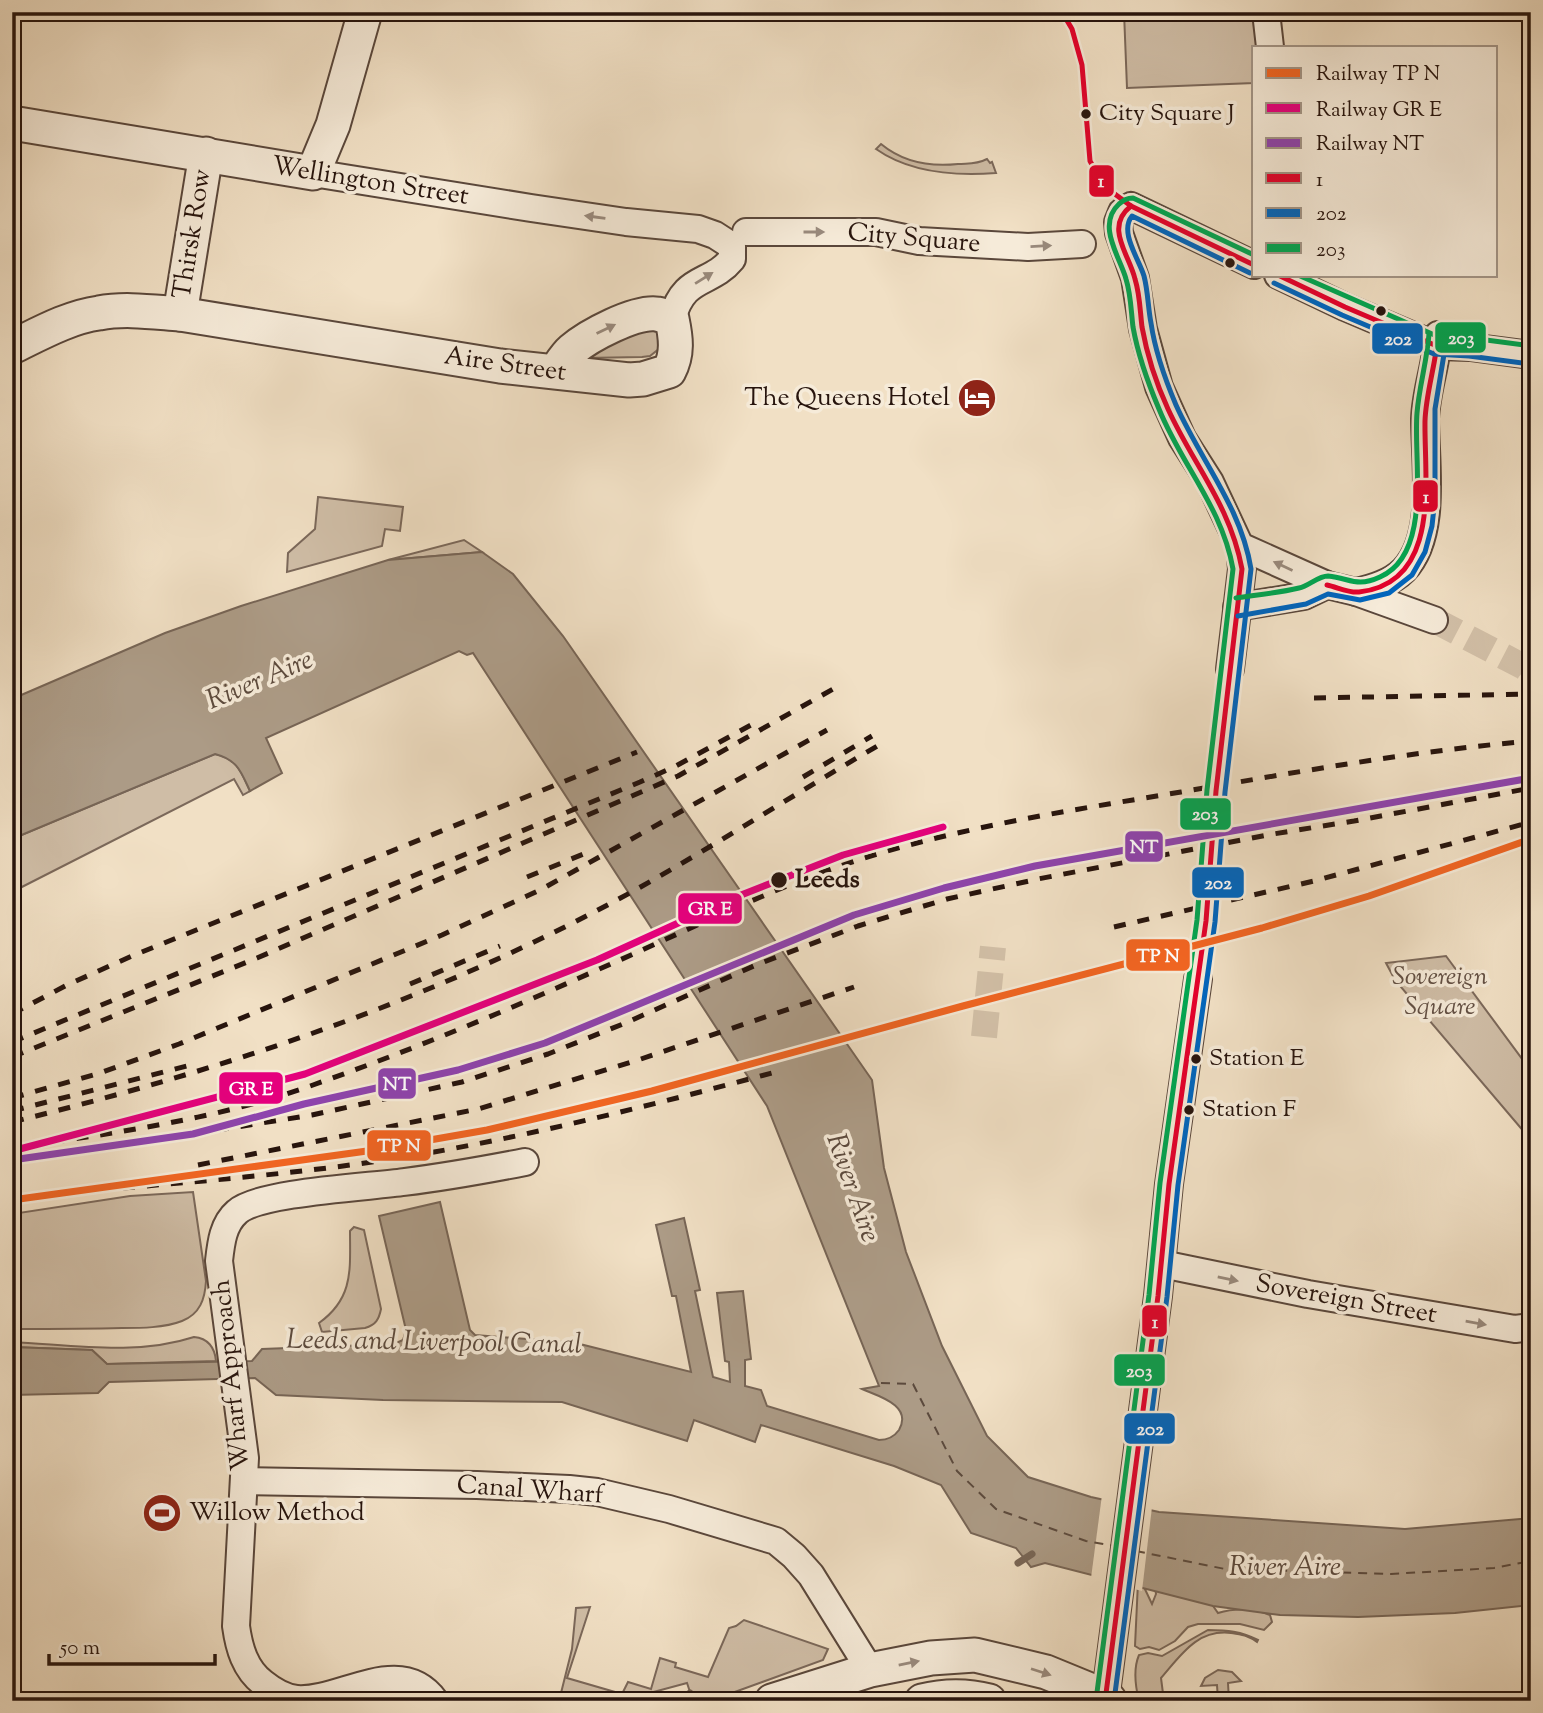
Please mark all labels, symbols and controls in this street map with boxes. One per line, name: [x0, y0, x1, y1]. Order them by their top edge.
legend: [1252, 46, 1498, 276]
text: Railway TP N: [1316, 60, 1440, 90]
text: Railway GR E: [1316, 96, 1442, 126]
place label: City Square J: [1099, 97, 1234, 131]
marker: City Square J: [1079, 107, 1093, 121]
text: Railway NT: [1316, 130, 1424, 160]
street label: Wellington Street: [269, 148, 471, 216]
line badge: 1: [1088, 164, 1115, 198]
street label: Thirsk Row: [164, 166, 222, 302]
text: 1: [1316, 166, 1323, 196]
text: 1: [1098, 169, 1105, 196]
text: 202: [1316, 200, 1347, 230]
one-way arrow: [584, 212, 606, 223]
street label: City Square: [846, 215, 982, 263]
one-way arrow: [804, 226, 826, 238]
text: 203: [1316, 236, 1345, 266]
one-way arrow: [1030, 240, 1052, 251]
unlabelled marker: [1223, 256, 1237, 270]
one-way arrow: [695, 272, 714, 285]
unlabelled marker: [1374, 304, 1388, 318]
line badge: 203: [1434, 321, 1487, 354]
line badge: 202: [1371, 322, 1424, 355]
one-way arrow: [596, 324, 616, 335]
text: 203: [1448, 326, 1475, 353]
text: 202: [1384, 327, 1412, 354]
street label: Aire Street: [442, 338, 569, 392]
hotel icon: The Queens Hotel: [956, 377, 998, 419]
place label: The Queens Hotel: [744, 380, 950, 417]
line badge: 1: [1412, 479, 1439, 513]
text: 1: [1423, 485, 1430, 512]
one-way arrow: [1273, 560, 1293, 572]
water label: River Aire: [201, 641, 319, 721]
line badge: 203: [1179, 797, 1232, 831]
text: 203: [1192, 802, 1219, 829]
line badge: NT: [1124, 830, 1164, 863]
text: NT: [1130, 835, 1159, 862]
place label: Leeds: [795, 862, 860, 899]
line badge: 202: [1191, 866, 1245, 899]
marker: Leeds: [769, 870, 789, 890]
text: 202: [1204, 871, 1232, 898]
line badge: GR E: [677, 892, 743, 925]
text: GR E: [688, 897, 733, 924]
line badge: TP N: [1125, 938, 1191, 972]
text: TP N: [1136, 944, 1180, 971]
park label: Sovereign Square: [1392, 959, 1488, 1026]
place label: Station E: [1209, 1042, 1305, 1076]
marker: Station E: [1189, 1052, 1203, 1066]
line badge: NT: [377, 1067, 417, 1100]
line badge: GR E: [218, 1071, 284, 1105]
text: NT: [383, 1072, 412, 1099]
text: GR E: [229, 1077, 274, 1104]
place label: Station F: [1202, 1093, 1296, 1127]
marker: Station F: [1182, 1103, 1196, 1117]
water label: River Aire: [815, 1128, 889, 1248]
line badge: TP N: [366, 1129, 432, 1162]
text: TP N: [377, 1134, 421, 1161]
street label: Sovereign Street: [1252, 1266, 1440, 1334]
one-way arrow: [1217, 1273, 1239, 1284]
street label: Wharf Approach: [204, 1278, 260, 1472]
line badge: 1: [1141, 1304, 1168, 1338]
text: 1: [1152, 1310, 1159, 1337]
one-way arrow: [1465, 1318, 1487, 1329]
water label: Leeds and Liverpool Canal: [286, 1320, 582, 1366]
line badge: 203: [1113, 1353, 1166, 1387]
text: 203: [1126, 1359, 1153, 1386]
line badge: 202: [1123, 1412, 1176, 1445]
text: 202: [1136, 1417, 1164, 1444]
street label: Canal Wharf: [455, 1467, 606, 1515]
sports icon: Willow Method: [141, 1492, 183, 1534]
place label: Willow Method: [189, 1495, 365, 1532]
water label: River Aire: [1229, 1548, 1341, 1588]
scale bar: [49, 1622, 215, 1666]
text: 50 m: [59, 1634, 100, 1664]
one-way arrow: [898, 1657, 920, 1668]
one-way arrow: [1031, 1667, 1052, 1677]

